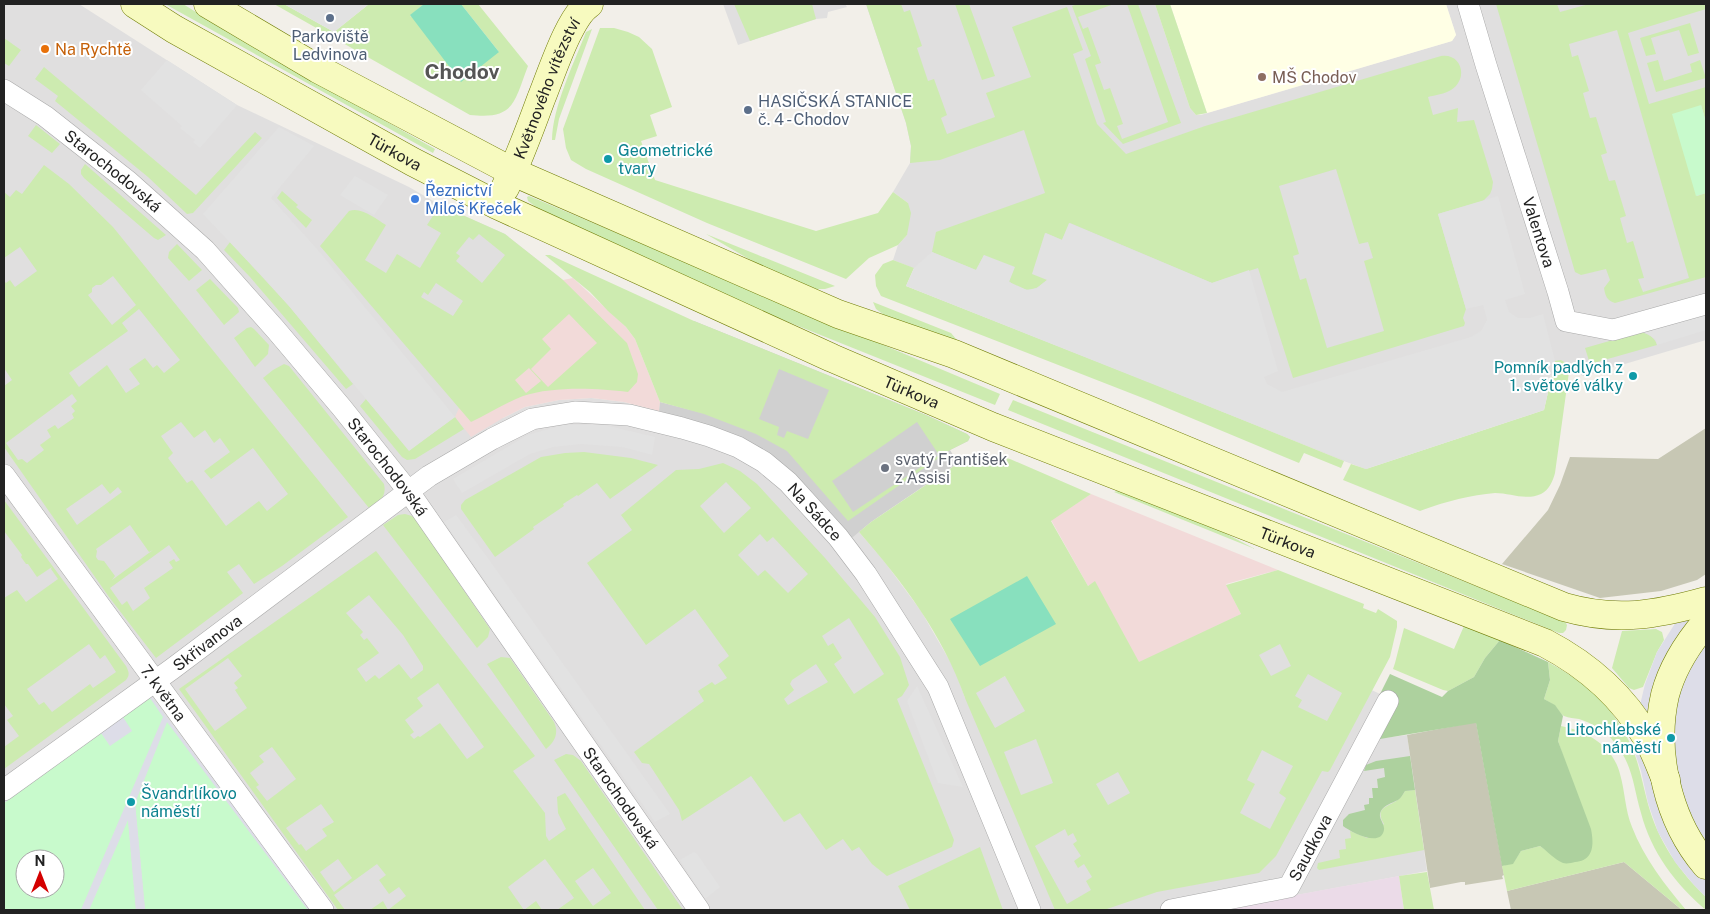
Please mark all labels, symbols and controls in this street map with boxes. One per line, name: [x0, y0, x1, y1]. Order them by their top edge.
marker: Parkoviště Ledvinova: [324, 12, 336, 24]
street label: Květnového vítězství: [510, 13, 584, 162]
place label: Parkoviště Ledvinova: [291, 27, 369, 64]
place label: Na Rychtě: [55, 40, 131, 59]
marker: Na Rychtě: [39, 43, 51, 55]
district label: Chodov: [424, 59, 500, 84]
place label: MŠ Chodov: [1272, 67, 1357, 87]
marker: MŠ Chodov: [1256, 71, 1268, 83]
place label: HASIČSKÁ STANICE č. 4 - Chodov: [758, 91, 912, 129]
marker: HASIČSKÁ STANICE č. 4 - Chodov: [742, 104, 754, 116]
street label: Starochodovská: [61, 126, 165, 216]
street label: Türkova: [365, 129, 425, 174]
place label: Geometrické tvary: [618, 141, 713, 178]
marker: Geometrické tvary: [602, 153, 614, 165]
place label: Řeznictví Miloš Křeček: [425, 180, 521, 218]
marker: Řeznictví Miloš Křeček: [409, 193, 421, 205]
street label: Valentova: [1519, 195, 1559, 270]
place label: Pomník padlých z 1. světové války: [1494, 358, 1623, 395]
marker: Pomník padlých z 1. světové války: [1627, 370, 1639, 382]
street label: Türkova: [881, 372, 942, 412]
street label: Starochodovská: [344, 414, 432, 519]
place label: svatý František z Assisi: [895, 450, 1008, 487]
marker: svatý František z Assisi: [879, 462, 891, 474]
street label: Na Sádce: [784, 479, 846, 545]
street label: Türkova: [1257, 523, 1318, 562]
street label: Skřivanova: [169, 611, 245, 675]
street label: 7. května: [137, 661, 191, 725]
place label: Litochlebské náměstí: [1566, 720, 1662, 757]
marker: Litochlebské náměstí: [1665, 732, 1677, 744]
street label: Starochodovská: [579, 743, 663, 852]
place label: Švandrlíkovo náměstí: [141, 783, 237, 821]
marker: Švandrlíkovo náměstí: [125, 796, 137, 808]
street label: Saudkova: [1285, 811, 1336, 884]
north arrow: [15, 849, 65, 899]
text: N: [35, 853, 45, 869]

